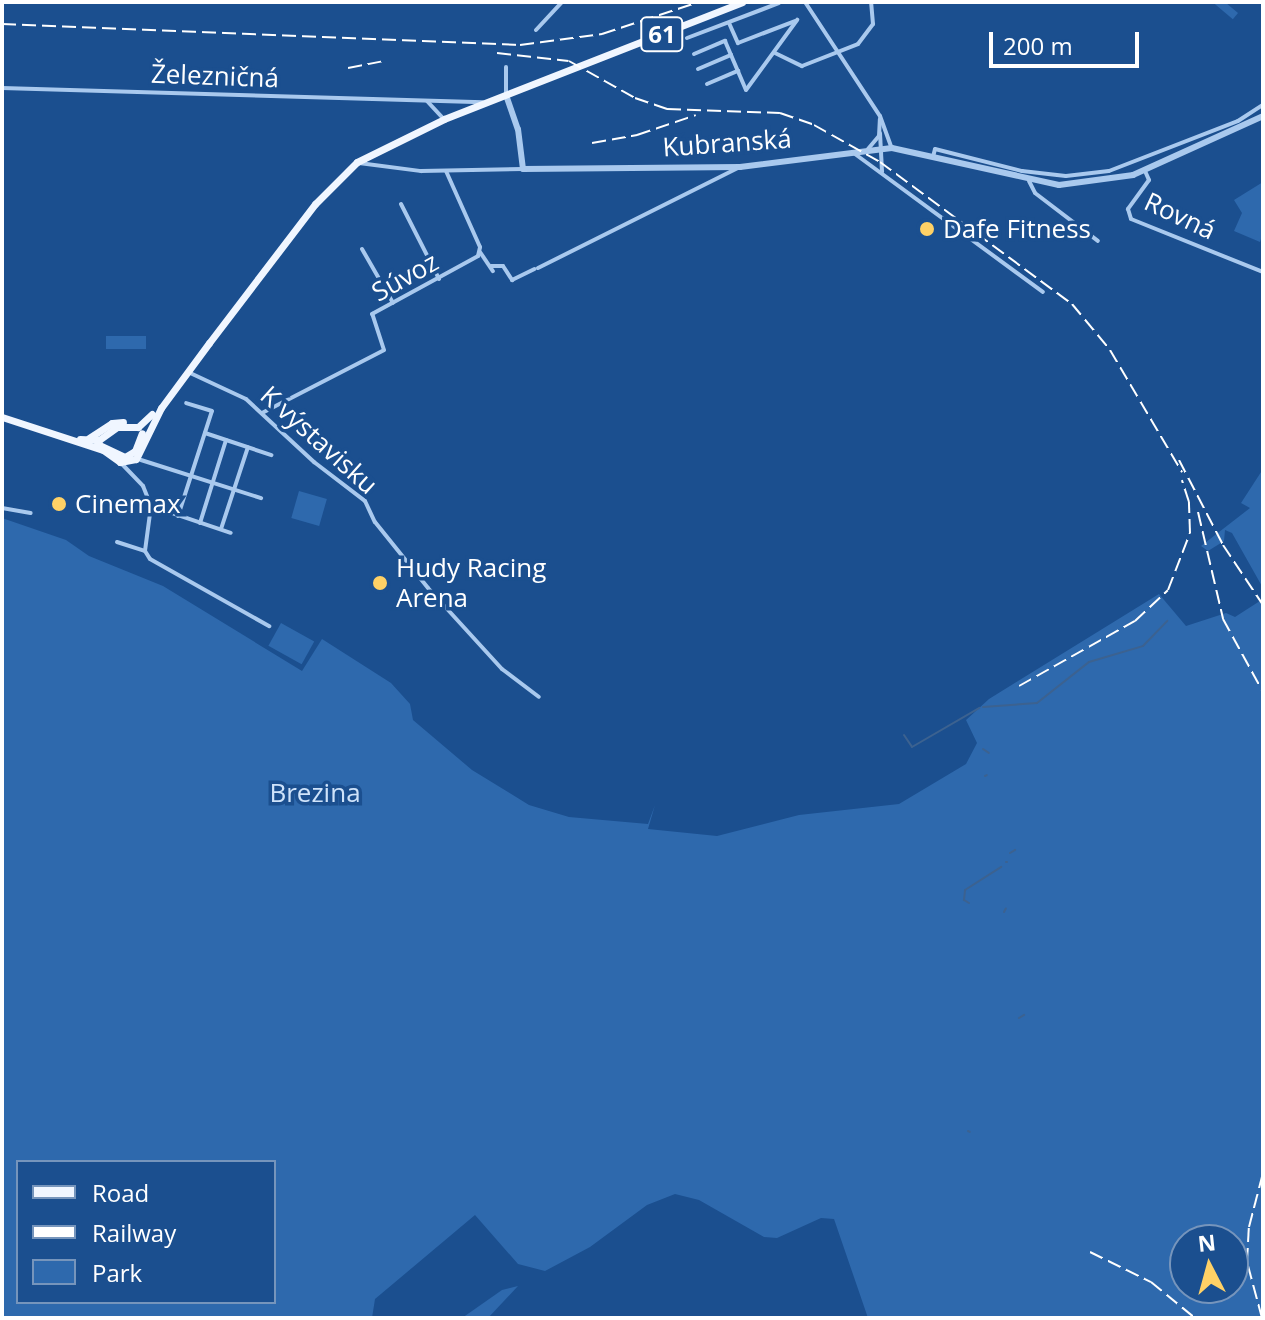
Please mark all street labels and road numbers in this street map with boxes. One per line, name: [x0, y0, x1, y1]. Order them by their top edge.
road number: 61: [640, 14, 684, 54]
street label: Železničná: [150, 58, 280, 94]
street label: Kubranská: [661, 123, 793, 163]
street label: Rovná: [1139, 186, 1221, 246]
street label: Súvoz: [366, 246, 444, 308]
street label: K výstavisku: [254, 379, 384, 501]

